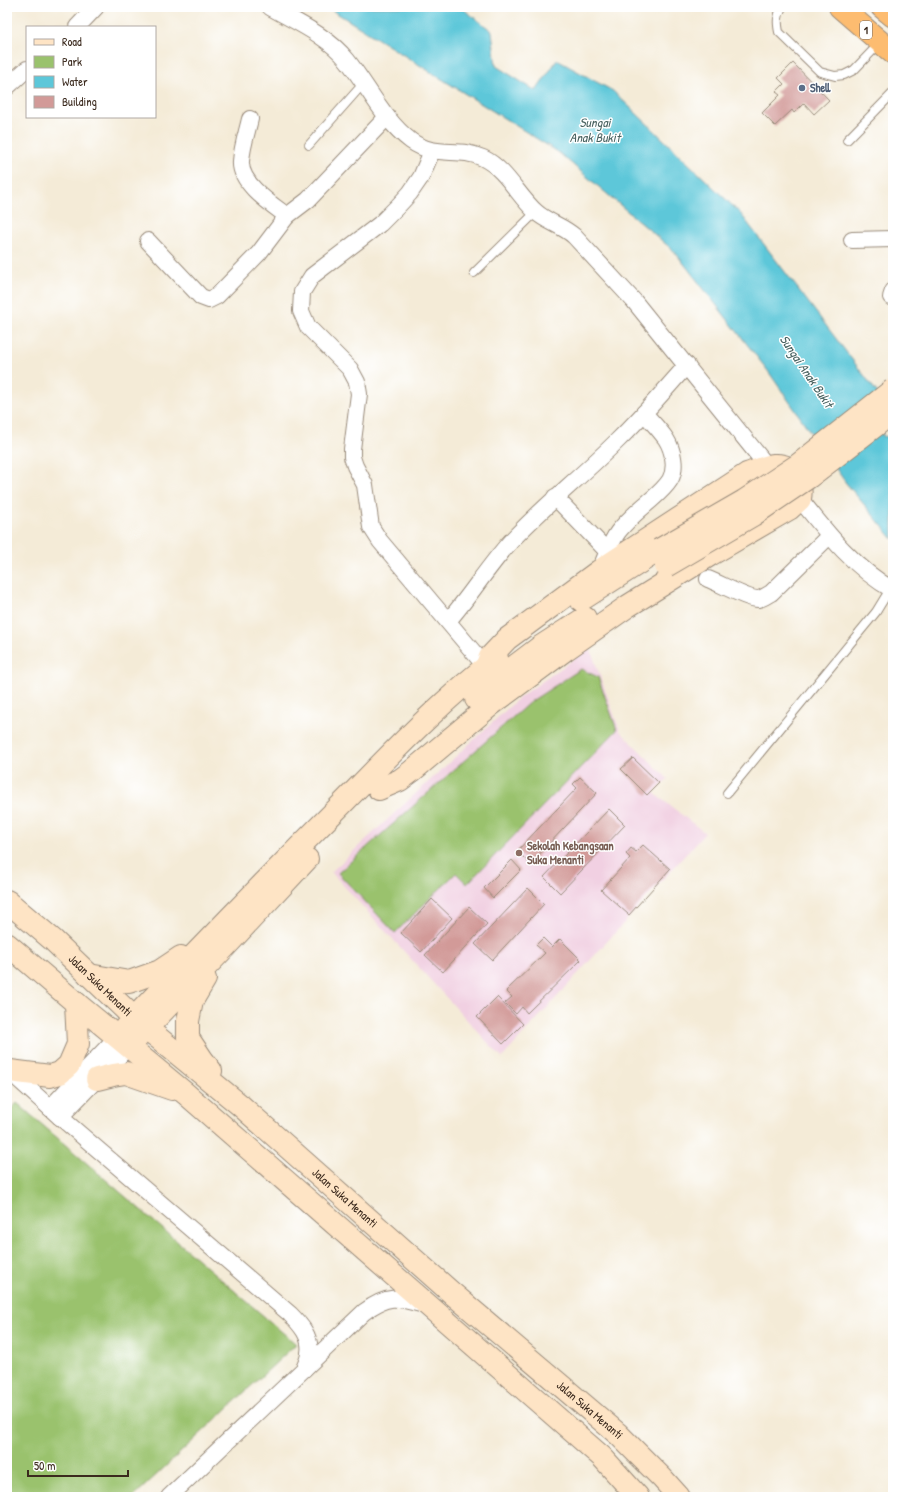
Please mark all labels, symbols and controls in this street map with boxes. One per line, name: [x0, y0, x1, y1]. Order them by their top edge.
road number: 1: [860, 21, 872, 39]
legend: [26, 26, 156, 118]
text: Road: [62, 33, 82, 50]
text: Park: [62, 53, 82, 70]
text: Water: [62, 73, 88, 90]
place label: Shell: [810, 79, 831, 96]
marker: Shell: [797, 83, 807, 93]
text: Building: [62, 93, 97, 110]
water label: Sungai Anak Bukit: [570, 113, 623, 146]
water label: Sungai Anak Bukit: [775, 331, 839, 414]
place label: Sekolah Kebangsaan Suka Menanti: [527, 837, 614, 868]
marker: Sekolah Kebangsaan Suka Menanti: [514, 848, 524, 858]
street label: Jalan Suka Menanti: [65, 950, 136, 1020]
street label: Jalan Suka Menanti: [309, 1164, 382, 1231]
street label: Jalan Suka Menanti: [553, 1376, 627, 1443]
scale bar: [28, 1452, 128, 1478]
text: 50 m: [34, 1457, 55, 1474]

